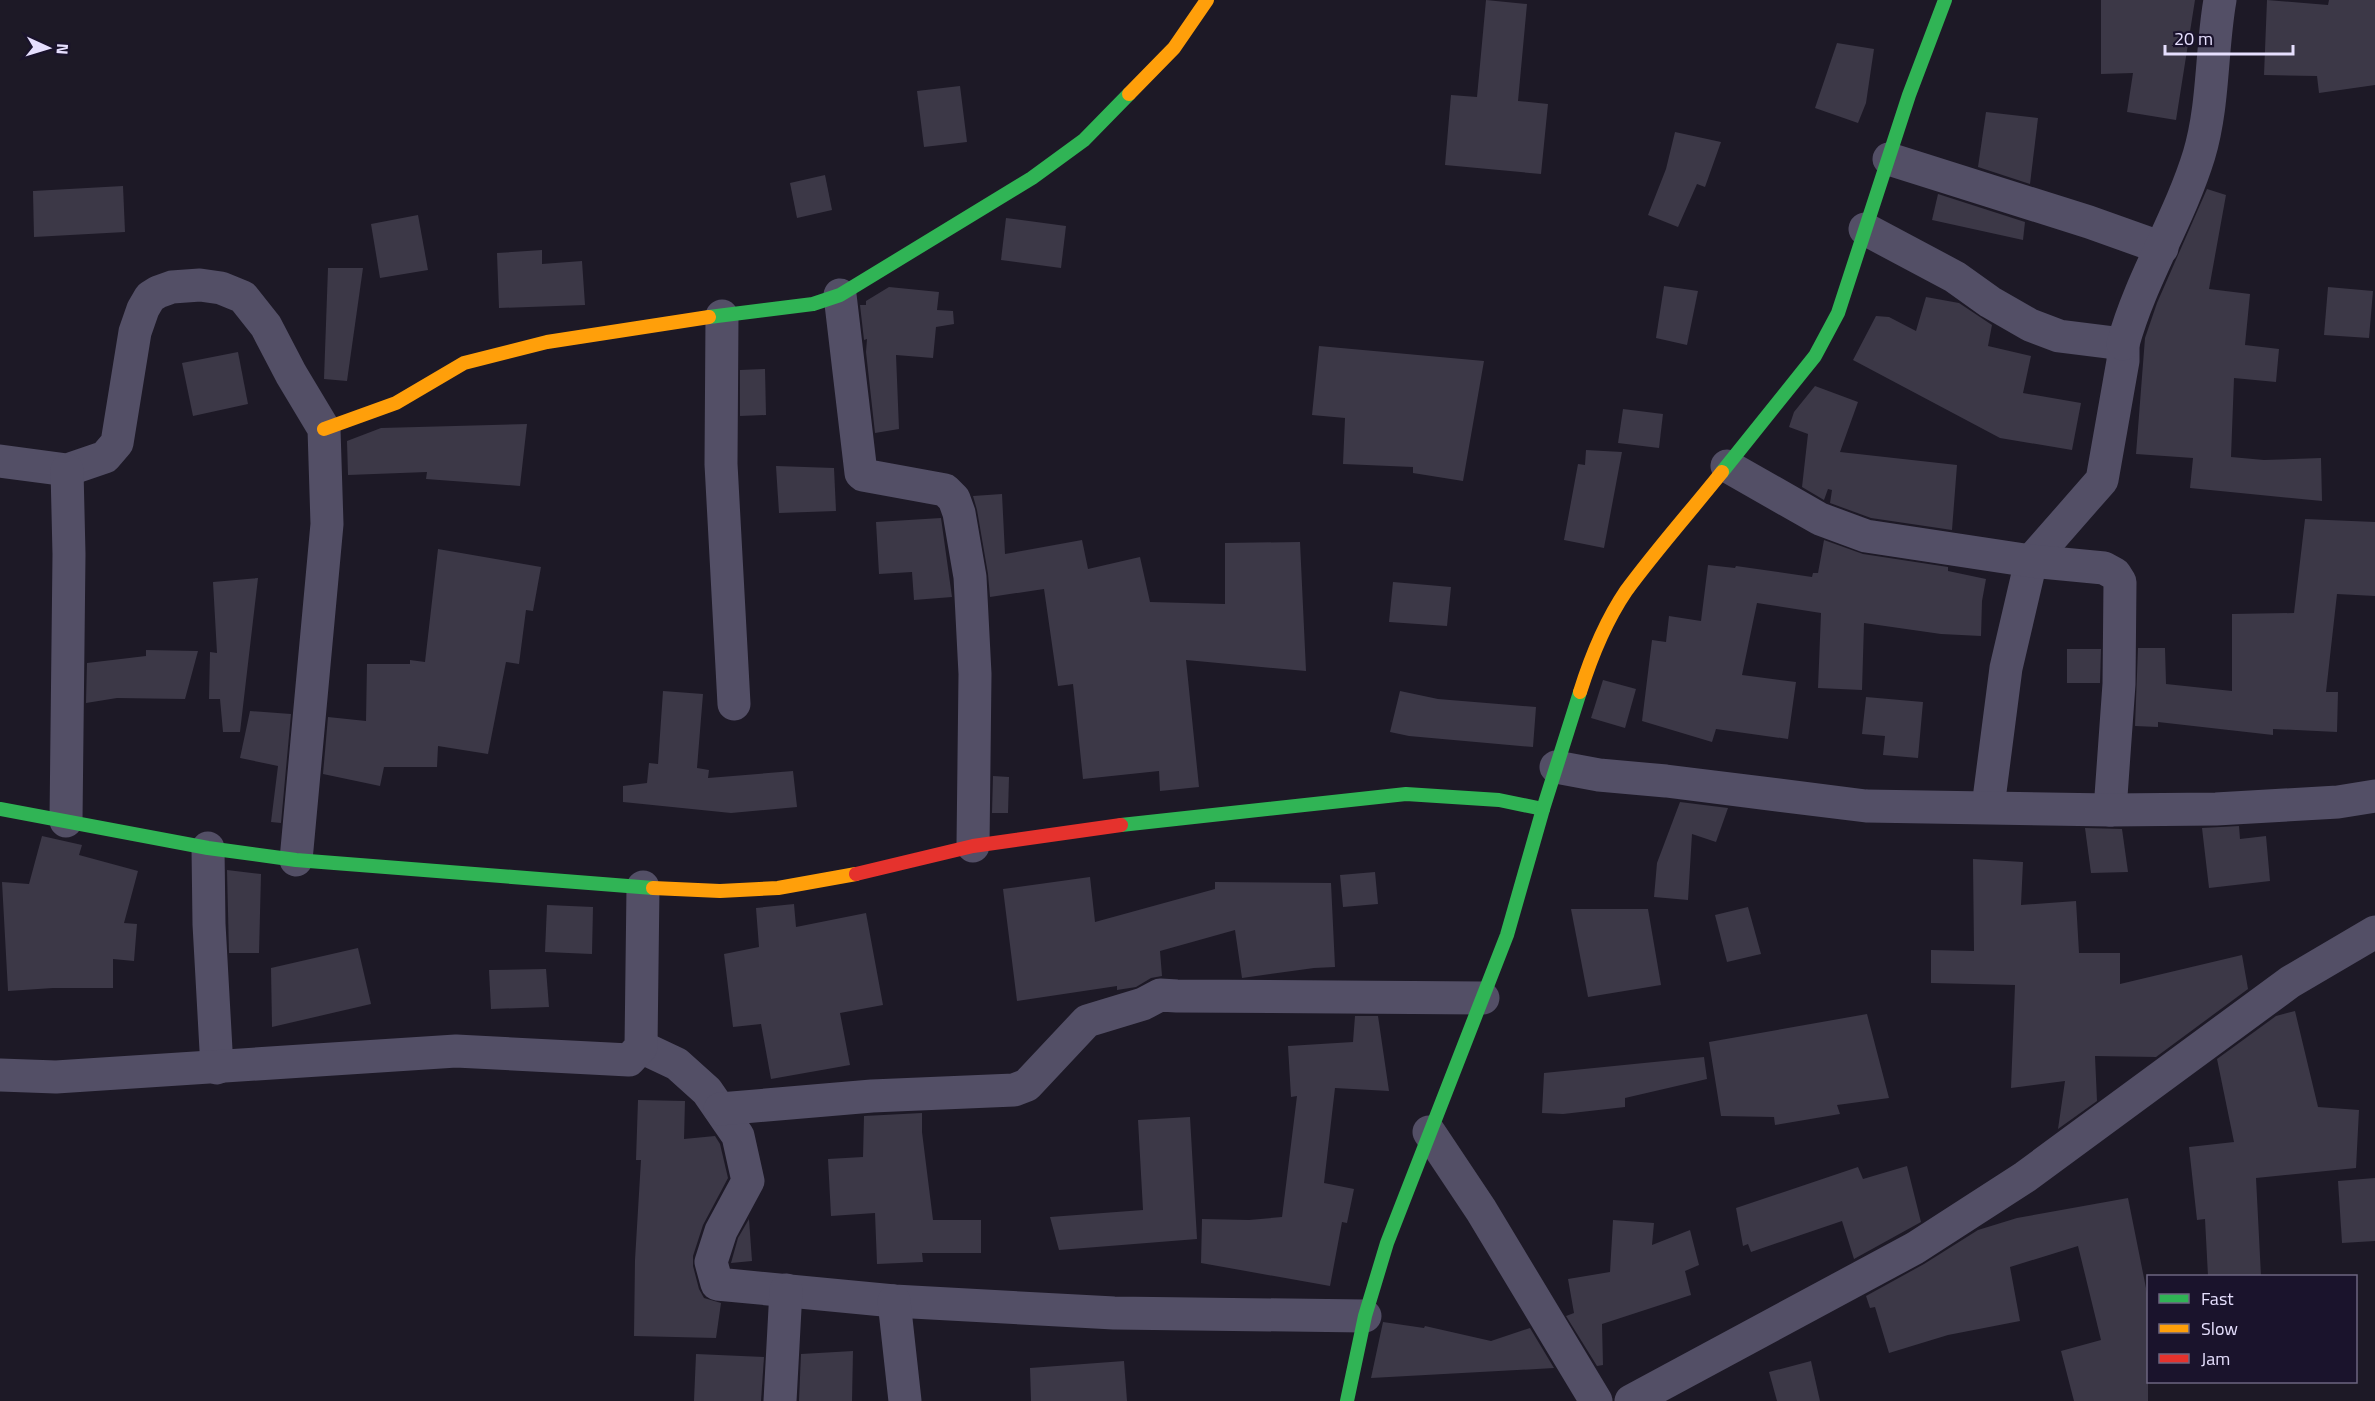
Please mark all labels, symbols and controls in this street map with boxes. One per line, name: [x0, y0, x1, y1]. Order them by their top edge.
north arrow: [18, 18, 78, 78]
scale bar: [2165, 18, 2292, 56]
text: 20 m: [2174, 25, 2213, 52]
text: N: [51, 43, 75, 55]
legend: [2147, 1275, 2357, 1383]
text: Fast: [2201, 1285, 2234, 1312]
text: Slow: [2201, 1315, 2238, 1342]
text: Jam: [2201, 1345, 2230, 1372]

